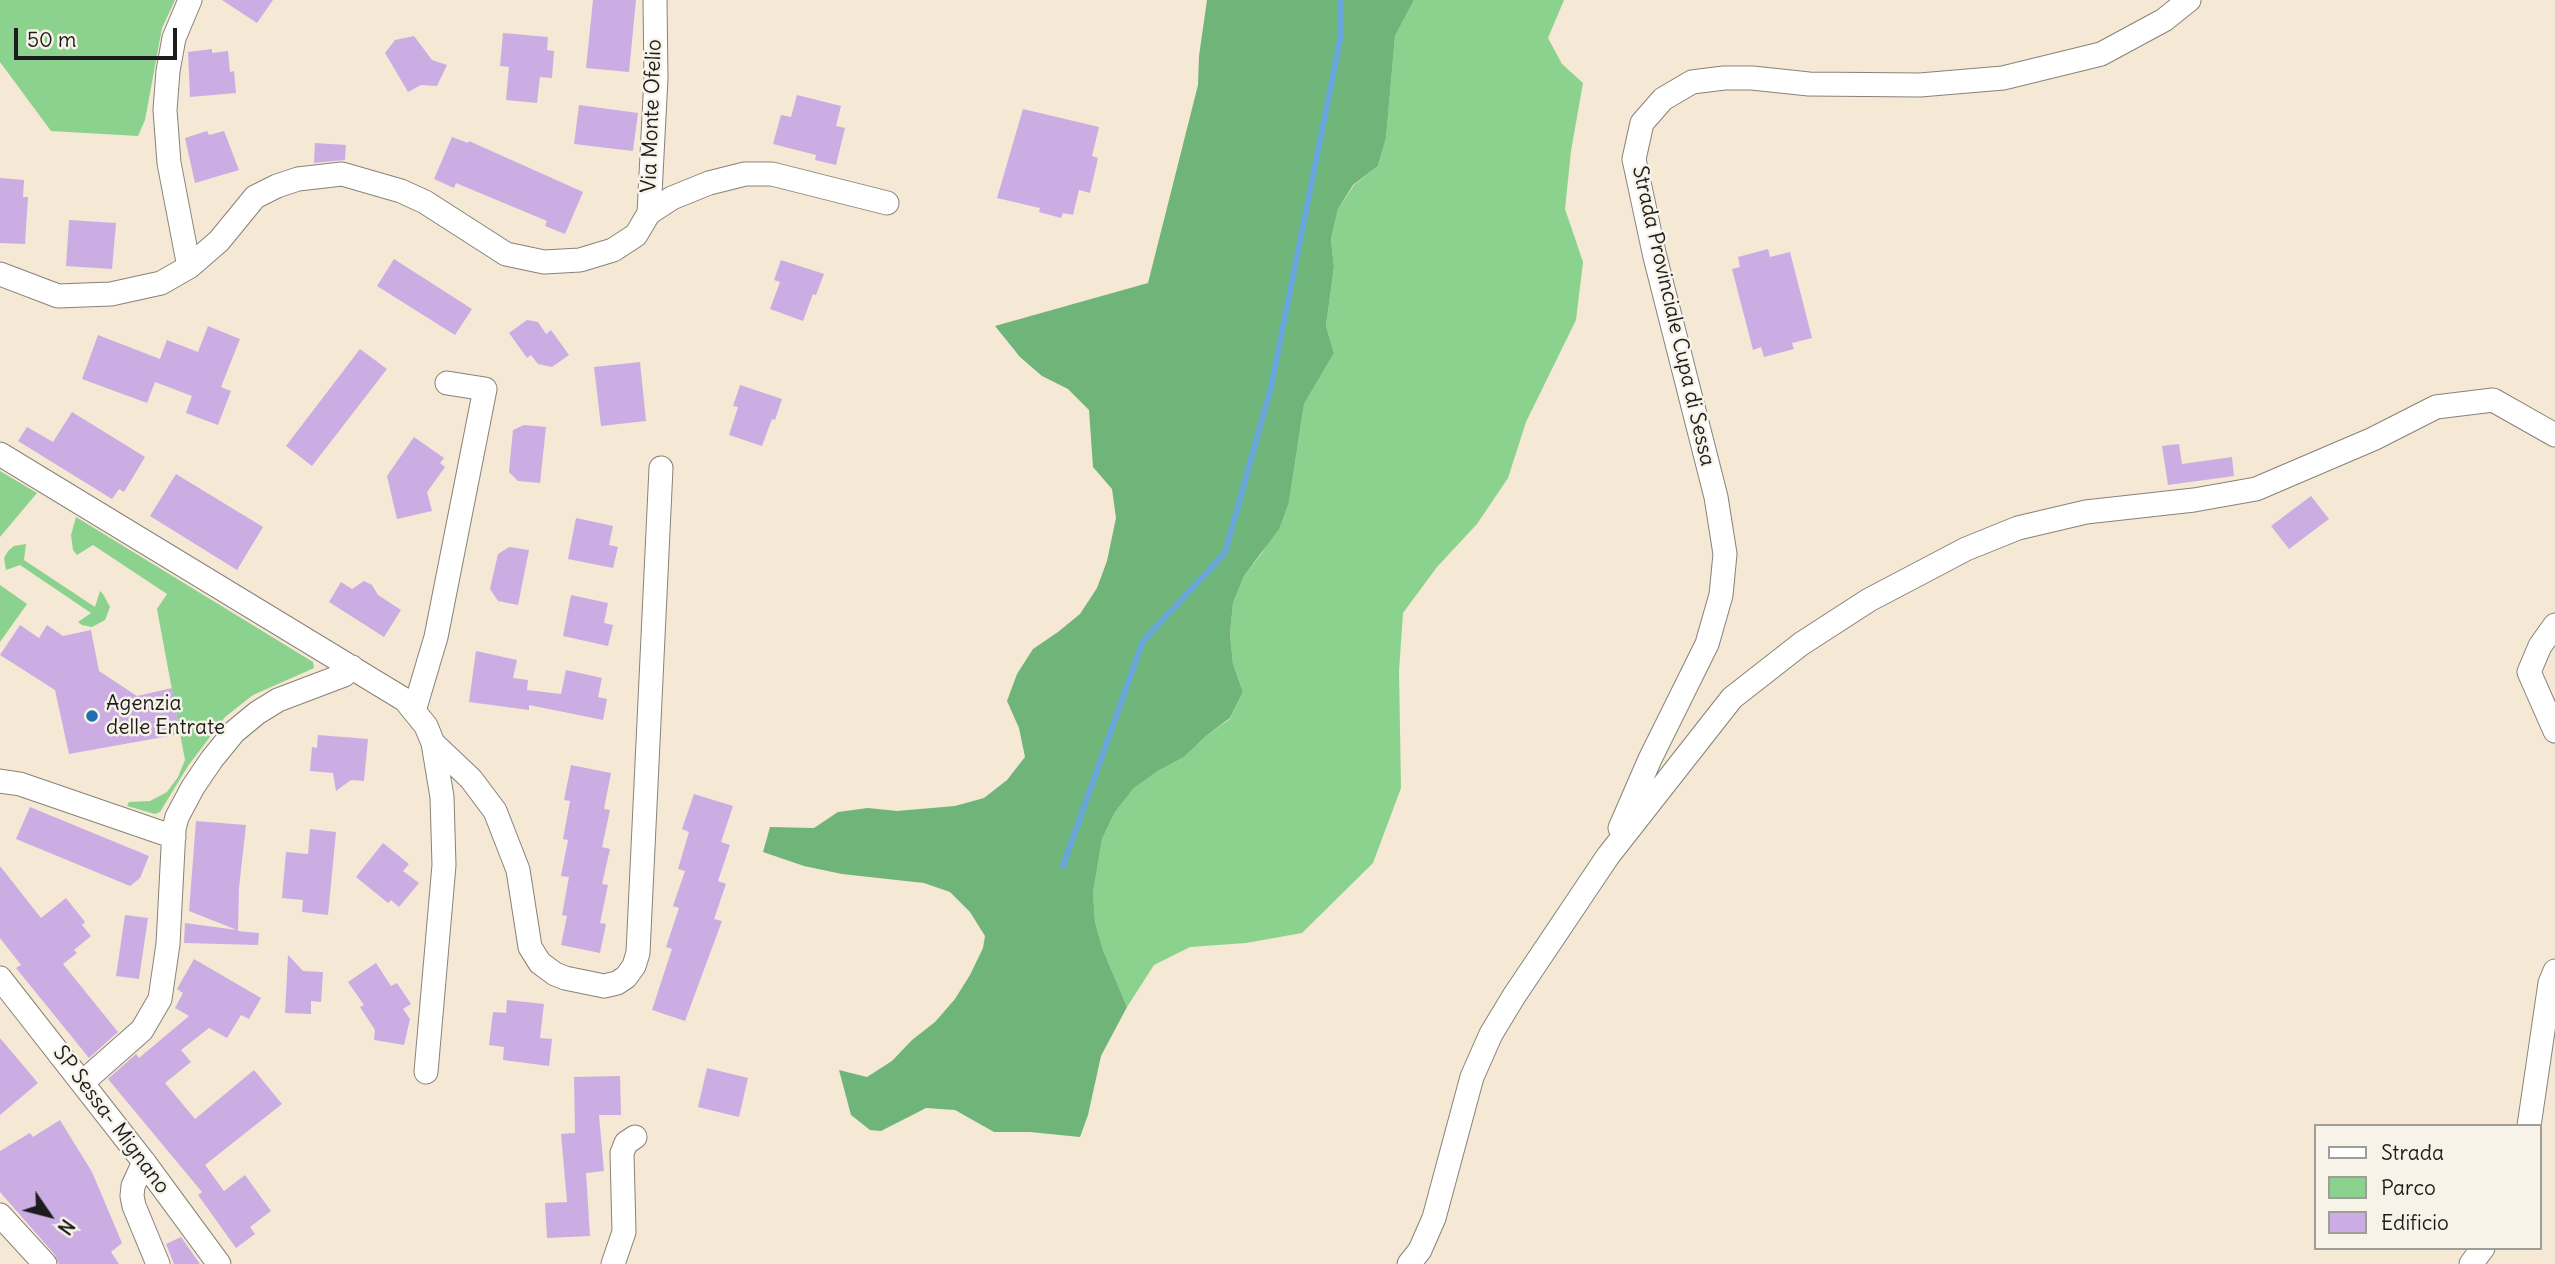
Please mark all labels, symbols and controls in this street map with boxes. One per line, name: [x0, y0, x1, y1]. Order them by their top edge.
scale bar: [18, 14, 180, 58]
text: 50 m: [27, 26, 76, 53]
street label: Via Monte Ofelio: [637, 39, 667, 193]
street label: Strada Provinciale Cupa di Sessa: [1626, 164, 1720, 468]
place label: Agenzia delle Entrate: [106, 691, 225, 741]
marker: Agenzia delle Entrate: [84, 708, 100, 724]
street label: SP Sessa- Mignano: [47, 1041, 175, 1199]
legend: [2314, 1124, 2541, 1250]
text: Strada: [2381, 1139, 2444, 1166]
text: Parco: [2381, 1174, 2436, 1201]
north arrow: [14, 1180, 84, 1250]
text: Edificio: [2381, 1209, 2449, 1236]
text: N: [53, 1215, 80, 1239]

